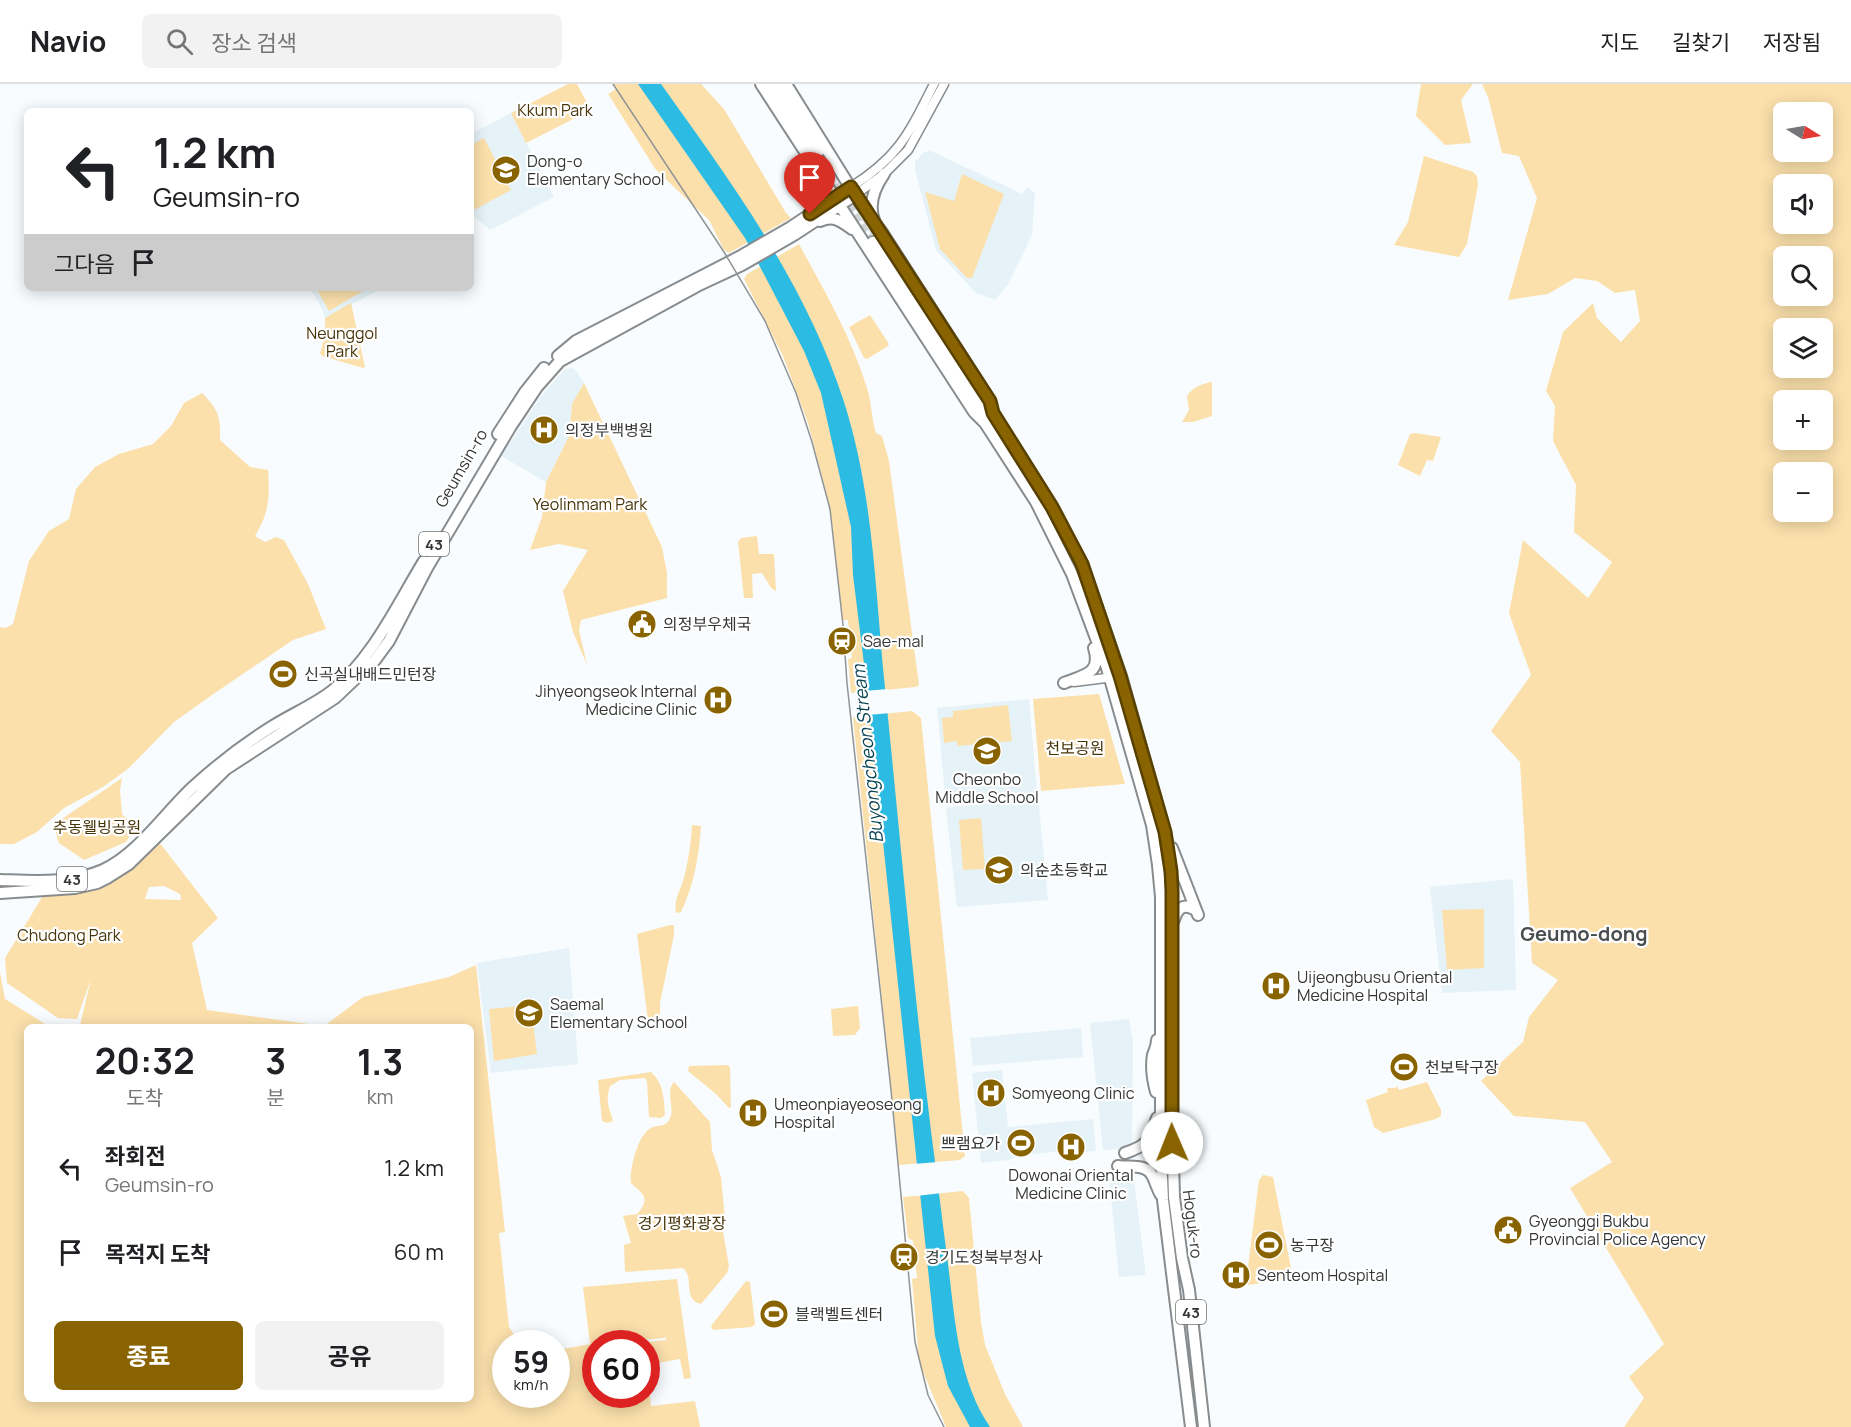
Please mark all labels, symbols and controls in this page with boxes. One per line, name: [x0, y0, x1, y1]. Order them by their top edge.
search box: [142, 14, 562, 68]
text: Navio: [30, 22, 106, 60]
icon: search: [163, 25, 196, 58]
text: 장소 검색: [211, 28, 297, 58]
text: 지도: [1600, 28, 1639, 56]
text: 길찾기: [1672, 28, 1730, 56]
text: 저장됨: [1763, 28, 1821, 56]
park label: Kkum Park: [517, 99, 594, 121]
north arrow: [1773, 102, 1833, 162]
map controls: [1773, 102, 1833, 522]
text: 1.2 km: [153, 123, 276, 181]
icon: left: [54, 132, 132, 210]
place label: Dong-o Elementary School: [527, 150, 665, 190]
pin: [784, 152, 835, 214]
school or university icon: Dong-o Elementary School: [490, 154, 522, 186]
icon: arrive: [793, 161, 826, 194]
button: sound: [1773, 174, 1833, 234]
text: Geumsin-ro: [153, 178, 300, 215]
icon: arrive: [127, 246, 160, 279]
button: search: [1773, 246, 1833, 306]
text: 그다음: [54, 249, 115, 279]
button: layers: [1773, 318, 1833, 378]
park label: Neunggol Park: [306, 322, 378, 362]
button: +: [1773, 390, 1833, 450]
hospital icon: 의정부백병원: [528, 414, 560, 446]
place label: 의정부백병원: [565, 419, 653, 441]
street label: Geumsin-ro: [430, 425, 492, 511]
button: −: [1773, 462, 1833, 522]
park label: Yeolinmam Park: [533, 493, 648, 515]
road number: 43: [419, 532, 449, 556]
public building icon: 의정부우체국: [626, 608, 658, 640]
place label: 의정부우체국: [663, 613, 751, 635]
station icon: Sae-mal: [826, 625, 858, 657]
place label: Sae-mal: [863, 630, 924, 652]
sports icon: 신곡실내배드민턴장: [267, 658, 299, 690]
water label: Buyongcheon Stream: [846, 662, 888, 844]
place label: 신곡실내배드민턴장: [304, 663, 437, 685]
place label: Jihyeongseok Internal Medicine Clinic: [536, 680, 697, 720]
hospital icon: Jihyeongseok Internal Medicine Clinic: [702, 684, 734, 716]
school or university icon: Cheonbo Middle School: [971, 735, 1003, 767]
park label: 천보공원: [1046, 737, 1104, 759]
place label: Cheonbo Middle School: [935, 768, 1039, 808]
park label: 추동웰빙공원: [53, 816, 141, 838]
school or university icon: 의순초등학교: [983, 854, 1015, 886]
place label: 의순초등학교: [1020, 859, 1108, 881]
road number: 43: [57, 867, 87, 891]
district label: Geumo-dong: [1520, 920, 1648, 947]
park label: Chudong Park: [17, 924, 122, 946]
place label: Uijeongbusu Oriental Medicine Hospital: [1297, 966, 1453, 1006]
hospital icon: Uijeongbusu Oriental Medicine Hospital: [1260, 970, 1292, 1002]
place label: Saemal Elementary School: [550, 993, 688, 1033]
school or university icon: Saemal Elementary School: [513, 997, 545, 1029]
text: 20:32: [95, 1036, 195, 1085]
text: 3: [265, 1036, 286, 1085]
text: 1.3: [357, 1037, 403, 1086]
sports icon: 천보탁구장: [1388, 1051, 1420, 1083]
place label: 천보탁구장: [1425, 1056, 1499, 1078]
hospital icon: Somyeong Clinic: [975, 1077, 1007, 1109]
place label: Somyeong Clinic: [1012, 1082, 1135, 1104]
text: km: [367, 1083, 394, 1110]
text: 도착: [126, 1084, 163, 1111]
text: 분: [267, 1084, 285, 1111]
place label: Umeonpiayeoseong Hospital: [774, 1093, 922, 1133]
hospital icon: Umeonpiayeoseong Hospital: [737, 1097, 769, 1129]
position arrow: [1140, 1111, 1204, 1175]
sports icon: 쁘램요가: [1005, 1127, 1037, 1159]
hospital icon: Dowonai Oriental Medicine Clinic: [1055, 1131, 1087, 1163]
place label: 쁘램요가: [941, 1132, 1000, 1154]
text: 좌회전: [105, 1141, 166, 1171]
icon: left: [54, 1152, 87, 1185]
text: 1.2 km: [384, 1153, 444, 1183]
place label: Dowonai Oriental Medicine Clinic: [1008, 1164, 1134, 1204]
text: Geumsin-ro: [105, 1171, 214, 1198]
street label: Hoguk-ro: [1178, 1189, 1208, 1259]
place label: Gyeonggi Bukbu Provincial Police Agency: [1529, 1210, 1706, 1250]
park label: 경기평화광장: [638, 1212, 726, 1234]
public building icon: Gyeonggi Bukbu Provincial Police Agency: [1492, 1214, 1524, 1246]
sports icon: 농구장: [1253, 1229, 1285, 1261]
place label: 농구장: [1290, 1234, 1334, 1256]
icon: arrive: [54, 1236, 87, 1269]
text: 60 m: [394, 1237, 444, 1267]
text: 목적지 도착: [105, 1239, 211, 1269]
station icon: 경기도청북부청사: [888, 1241, 920, 1273]
place label: 경기도청북부청사: [925, 1246, 1043, 1268]
hospital icon: Senteom Hospital: [1220, 1259, 1252, 1291]
place label: Senteom Hospital: [1257, 1264, 1388, 1286]
sports icon: 블랙벨트센터: [758, 1298, 790, 1330]
road number: 43: [1176, 1300, 1206, 1324]
place label: 블랙벨트센터: [795, 1303, 883, 1325]
button: 종료: [54, 1321, 243, 1390]
button: 공유: [255, 1321, 444, 1390]
speed limit sign: 60: [582, 1330, 660, 1408]
text: 59: [513, 1341, 549, 1382]
text: km/h: [514, 1374, 548, 1395]

